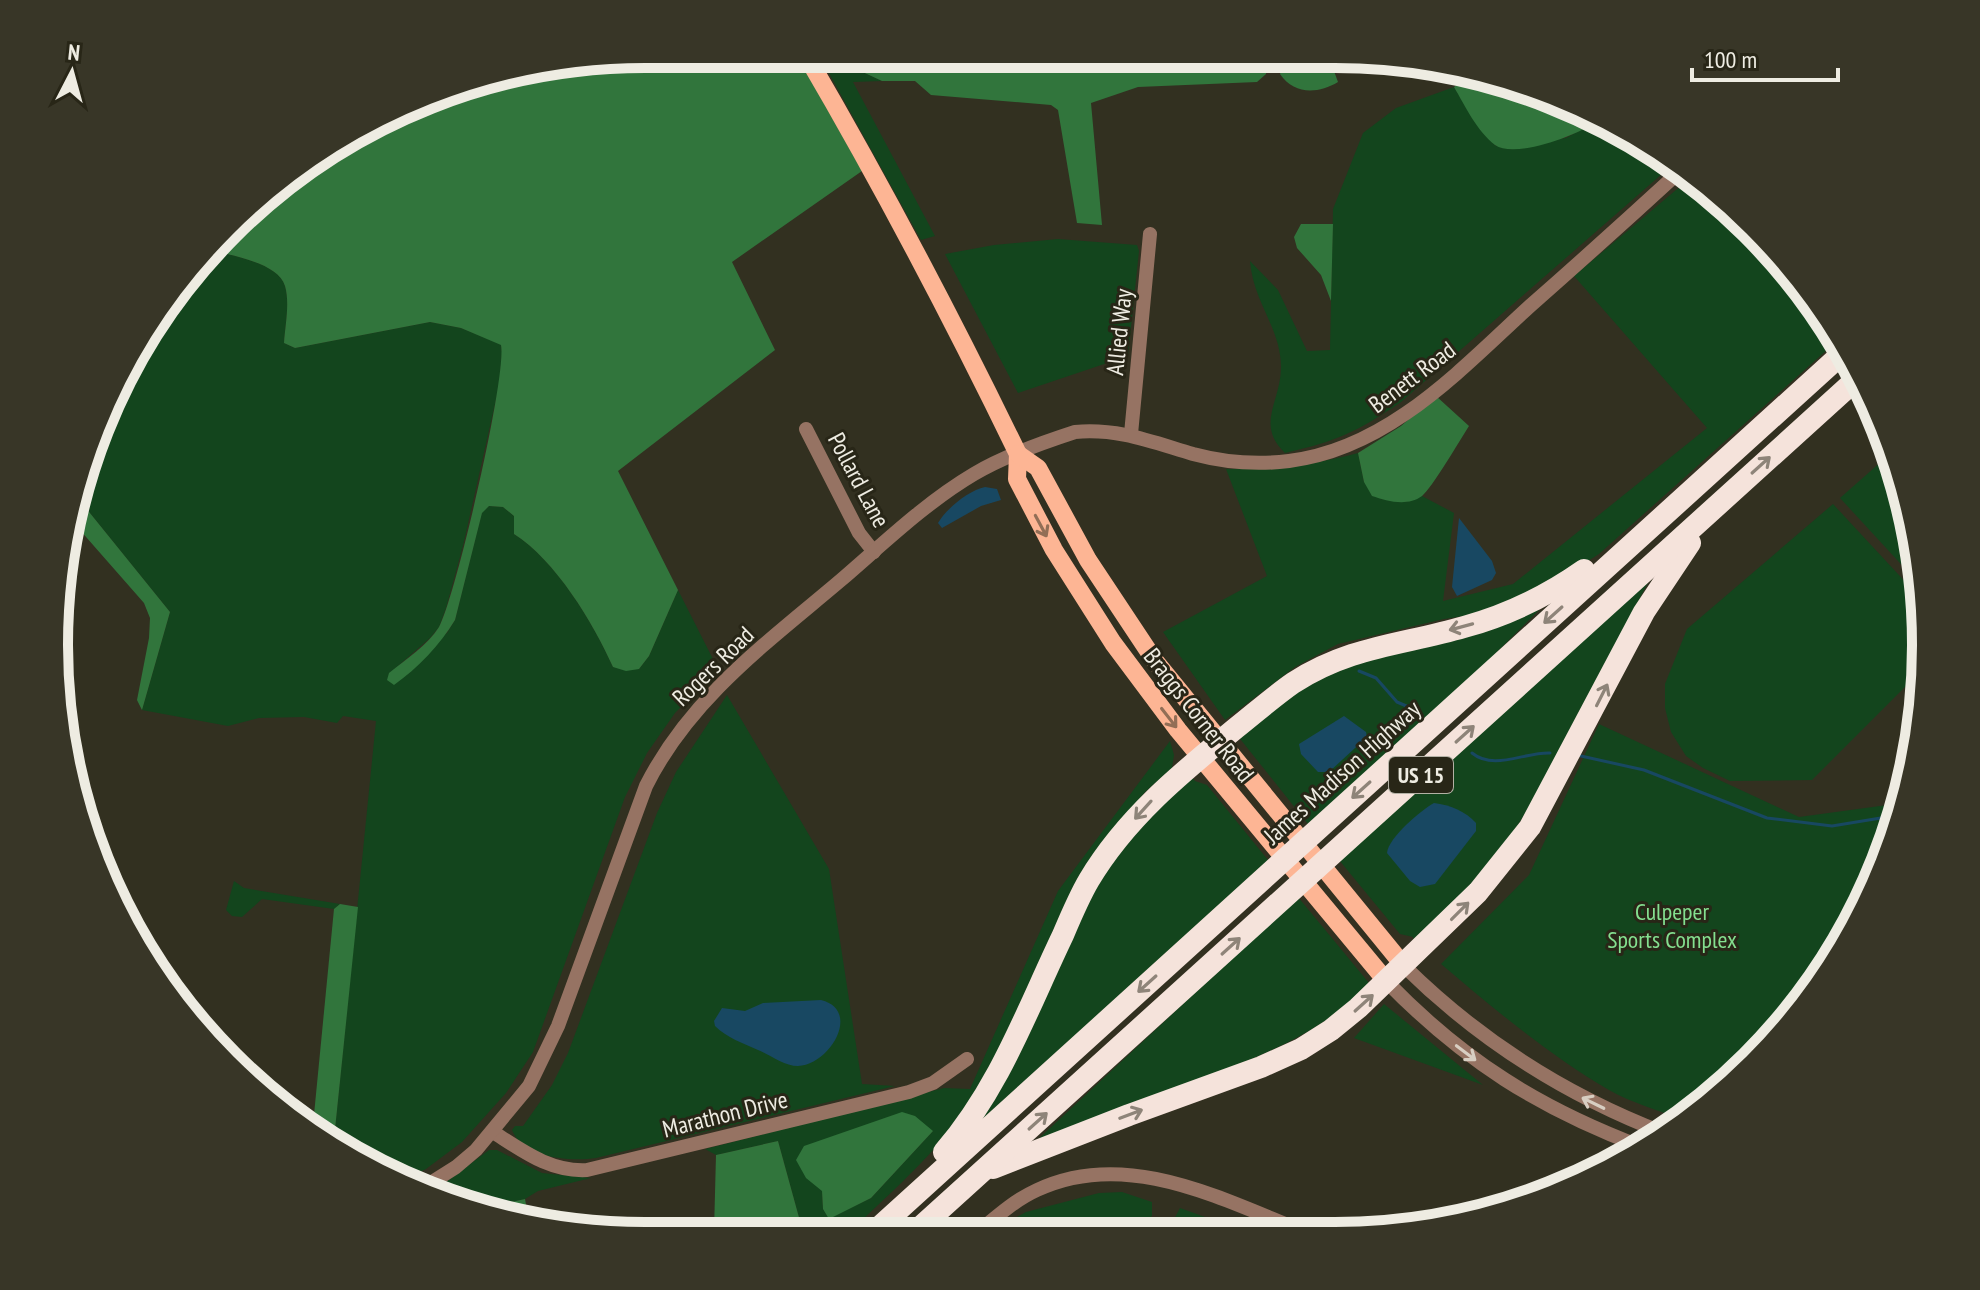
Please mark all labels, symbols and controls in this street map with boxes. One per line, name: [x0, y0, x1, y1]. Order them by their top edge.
north arrow: [32, 32, 112, 112]
scale bar: [1692, 32, 1838, 82]
text: N: [67, 38, 81, 67]
text: 100 m: [1704, 44, 1757, 75]
street label: Allied Way: [1099, 287, 1139, 377]
street label: Benett Road: [1362, 334, 1462, 420]
street label: Pollard Lane: [821, 427, 897, 533]
one-way arrow: [1751, 456, 1771, 474]
one-way arrow: [1034, 513, 1050, 537]
one-way arrow: [1543, 606, 1563, 624]
street label: Rogers Road: [666, 619, 760, 713]
one-way arrow: [1449, 621, 1475, 636]
street label: Braggs Corner Road: [1137, 642, 1261, 788]
one-way arrow: [1594, 683, 1610, 707]
street label: James Madison Highway: [1256, 693, 1427, 851]
one-way arrow: [1160, 707, 1177, 728]
one-way arrow: [1455, 726, 1475, 744]
road number: US 15: [1389, 757, 1453, 793]
one-way arrow: [1351, 781, 1371, 799]
one-way arrow: [1134, 799, 1153, 820]
park label: Culpeper Sports Complex: [1607, 896, 1737, 955]
one-way arrow: [1450, 902, 1469, 921]
one-way arrow: [1220, 937, 1241, 956]
one-way arrow: [1138, 974, 1158, 992]
one-way arrow: [1353, 994, 1373, 1012]
one-way arrow: [1455, 1045, 1476, 1062]
street label: Marathon Drive: [659, 1083, 791, 1145]
one-way arrow: [1581, 1095, 1605, 1110]
one-way arrow: [1118, 1106, 1143, 1120]
one-way arrow: [1028, 1112, 1048, 1130]

